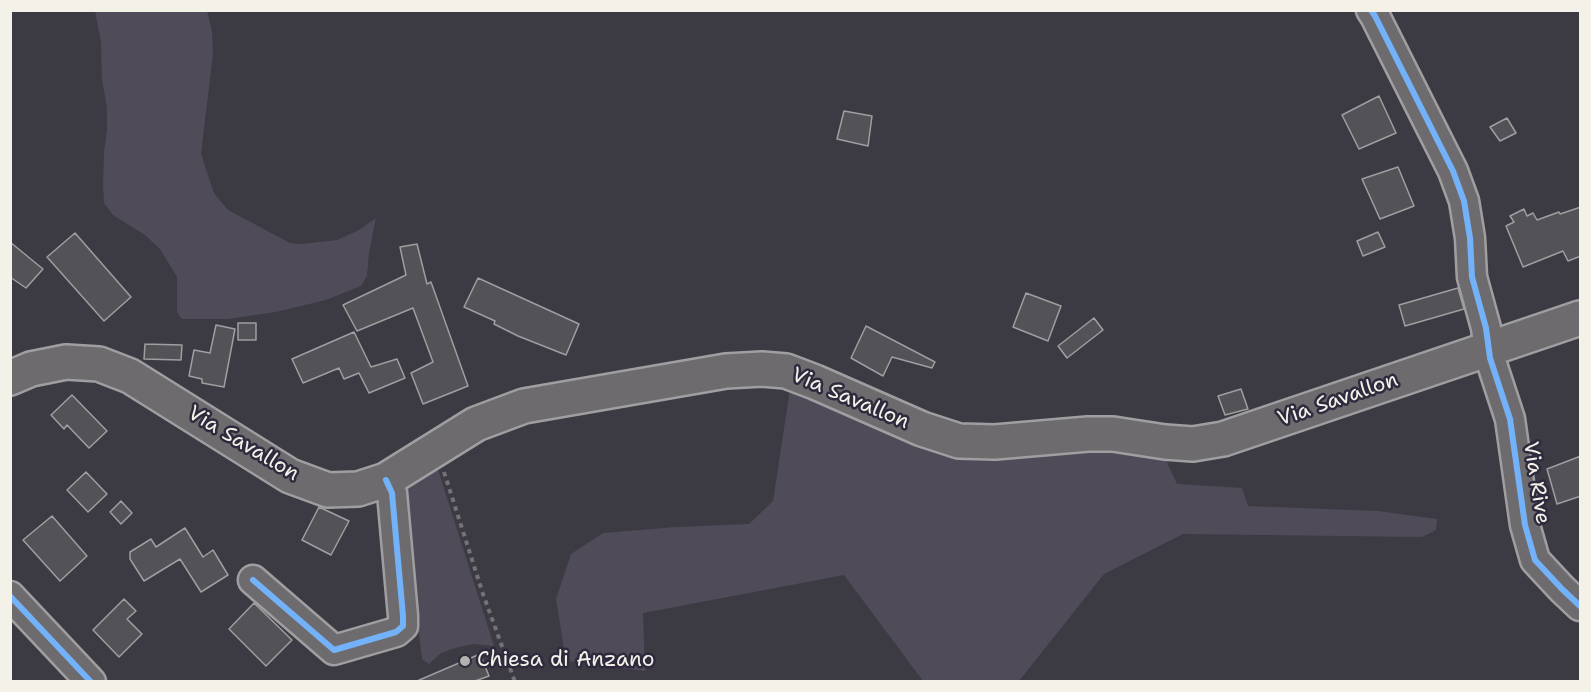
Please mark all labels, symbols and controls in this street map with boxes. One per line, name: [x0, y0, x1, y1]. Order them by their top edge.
street label: Via Savallon: [787, 363, 913, 435]
street label: Via Savallon: [1275, 368, 1401, 432]
street label: Via Savallon: [183, 401, 303, 487]
street label: Via Rive: [1517, 440, 1555, 526]
place label: Chiesa di Anzano: [477, 648, 654, 674]
marker: Chiesa di Anzano: [458, 654, 472, 668]

